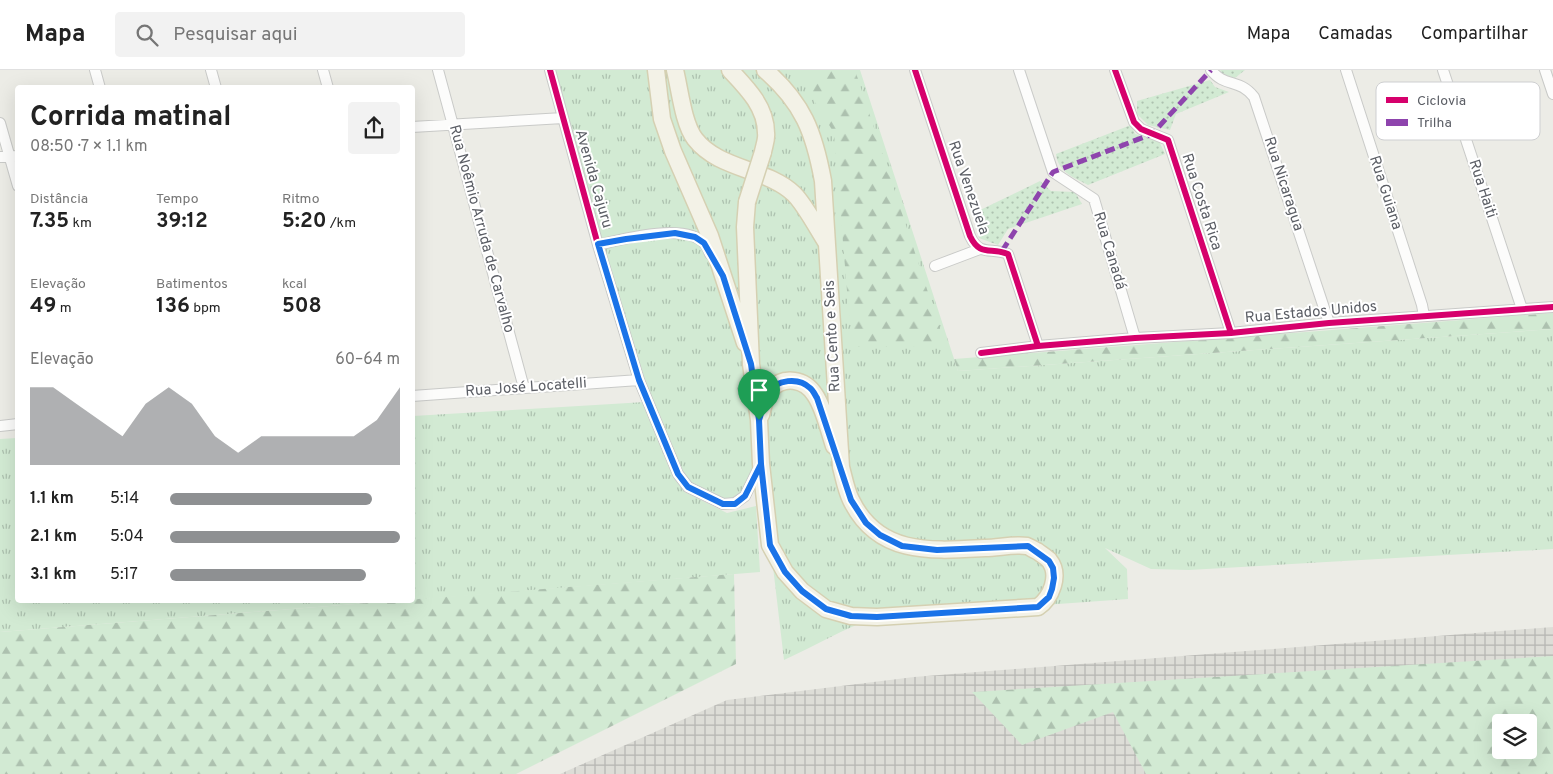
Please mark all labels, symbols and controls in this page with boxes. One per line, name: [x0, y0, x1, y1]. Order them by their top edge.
search box: [115, 12, 465, 57]
text: Mapa: [25, 20, 85, 50]
icon: search: [133, 21, 161, 49]
text: Pesquisar aqui: [173, 23, 298, 47]
text: Mapa: [1247, 23, 1290, 46]
text: Camadas: [1318, 23, 1393, 46]
text: Compartilhar: [1421, 23, 1528, 46]
legend: [1376, 82, 1540, 140]
text: Ciclovia: [1417, 93, 1466, 110]
text: Corrida matinal: [30, 100, 231, 136]
button: share: [348, 102, 400, 154]
text: Trilha: [1417, 115, 1452, 132]
street label: Rua Noêmio Arruda de Carvalho: [444, 123, 518, 335]
street label: Avenida Cajuru: [570, 127, 616, 231]
street label: Rua Nicaragua: [1259, 134, 1307, 234]
text: 08:50 · 7 × 1.1 km: [30, 137, 148, 157]
street label: Rua Venezuela: [943, 139, 993, 237]
street label: Rua Costa Rica: [1176, 151, 1226, 253]
street label: Rua Guiana: [1364, 154, 1406, 232]
street label: Rua Haiti: [1464, 157, 1500, 221]
text: Distância: [30, 191, 88, 208]
text: Tempo: [156, 191, 199, 208]
text: Ritmo: [282, 191, 319, 208]
text: 7.35: [30, 208, 69, 235]
text: 39:12: [156, 208, 208, 235]
text: 5:20: [282, 208, 327, 235]
street label: Rua Canadá: [1088, 210, 1130, 292]
text: km: [69, 215, 92, 232]
text: /km: [327, 215, 356, 232]
text: Elevação: [30, 276, 86, 293]
text: Batimentos: [156, 276, 228, 293]
text: kcal: [282, 276, 307, 293]
street label: Rua Cento e Seis: [821, 279, 845, 393]
text: 49: [30, 293, 56, 320]
text: 136: [156, 293, 190, 320]
text: 508: [282, 293, 322, 320]
street label: Rua Estados Unidos: [1244, 298, 1378, 328]
text: m: [56, 300, 72, 317]
text: bpm: [190, 300, 221, 317]
text: Elevação: [30, 350, 94, 370]
text: 60–64 m: [335, 350, 400, 370]
pin: [738, 369, 780, 420]
street label: Rua José Locatelli: [465, 374, 587, 402]
icon: arrive: [745, 376, 773, 404]
text: 1.1 km: [30, 489, 74, 509]
text: 5:14: [110, 489, 139, 509]
text: 2.1 km: [30, 527, 77, 547]
text: 5:04: [110, 527, 144, 547]
text: 3.1 km: [30, 565, 77, 585]
text: 5:17: [110, 565, 138, 585]
map controls: [1492, 714, 1537, 759]
button: layers: [1492, 714, 1537, 759]

